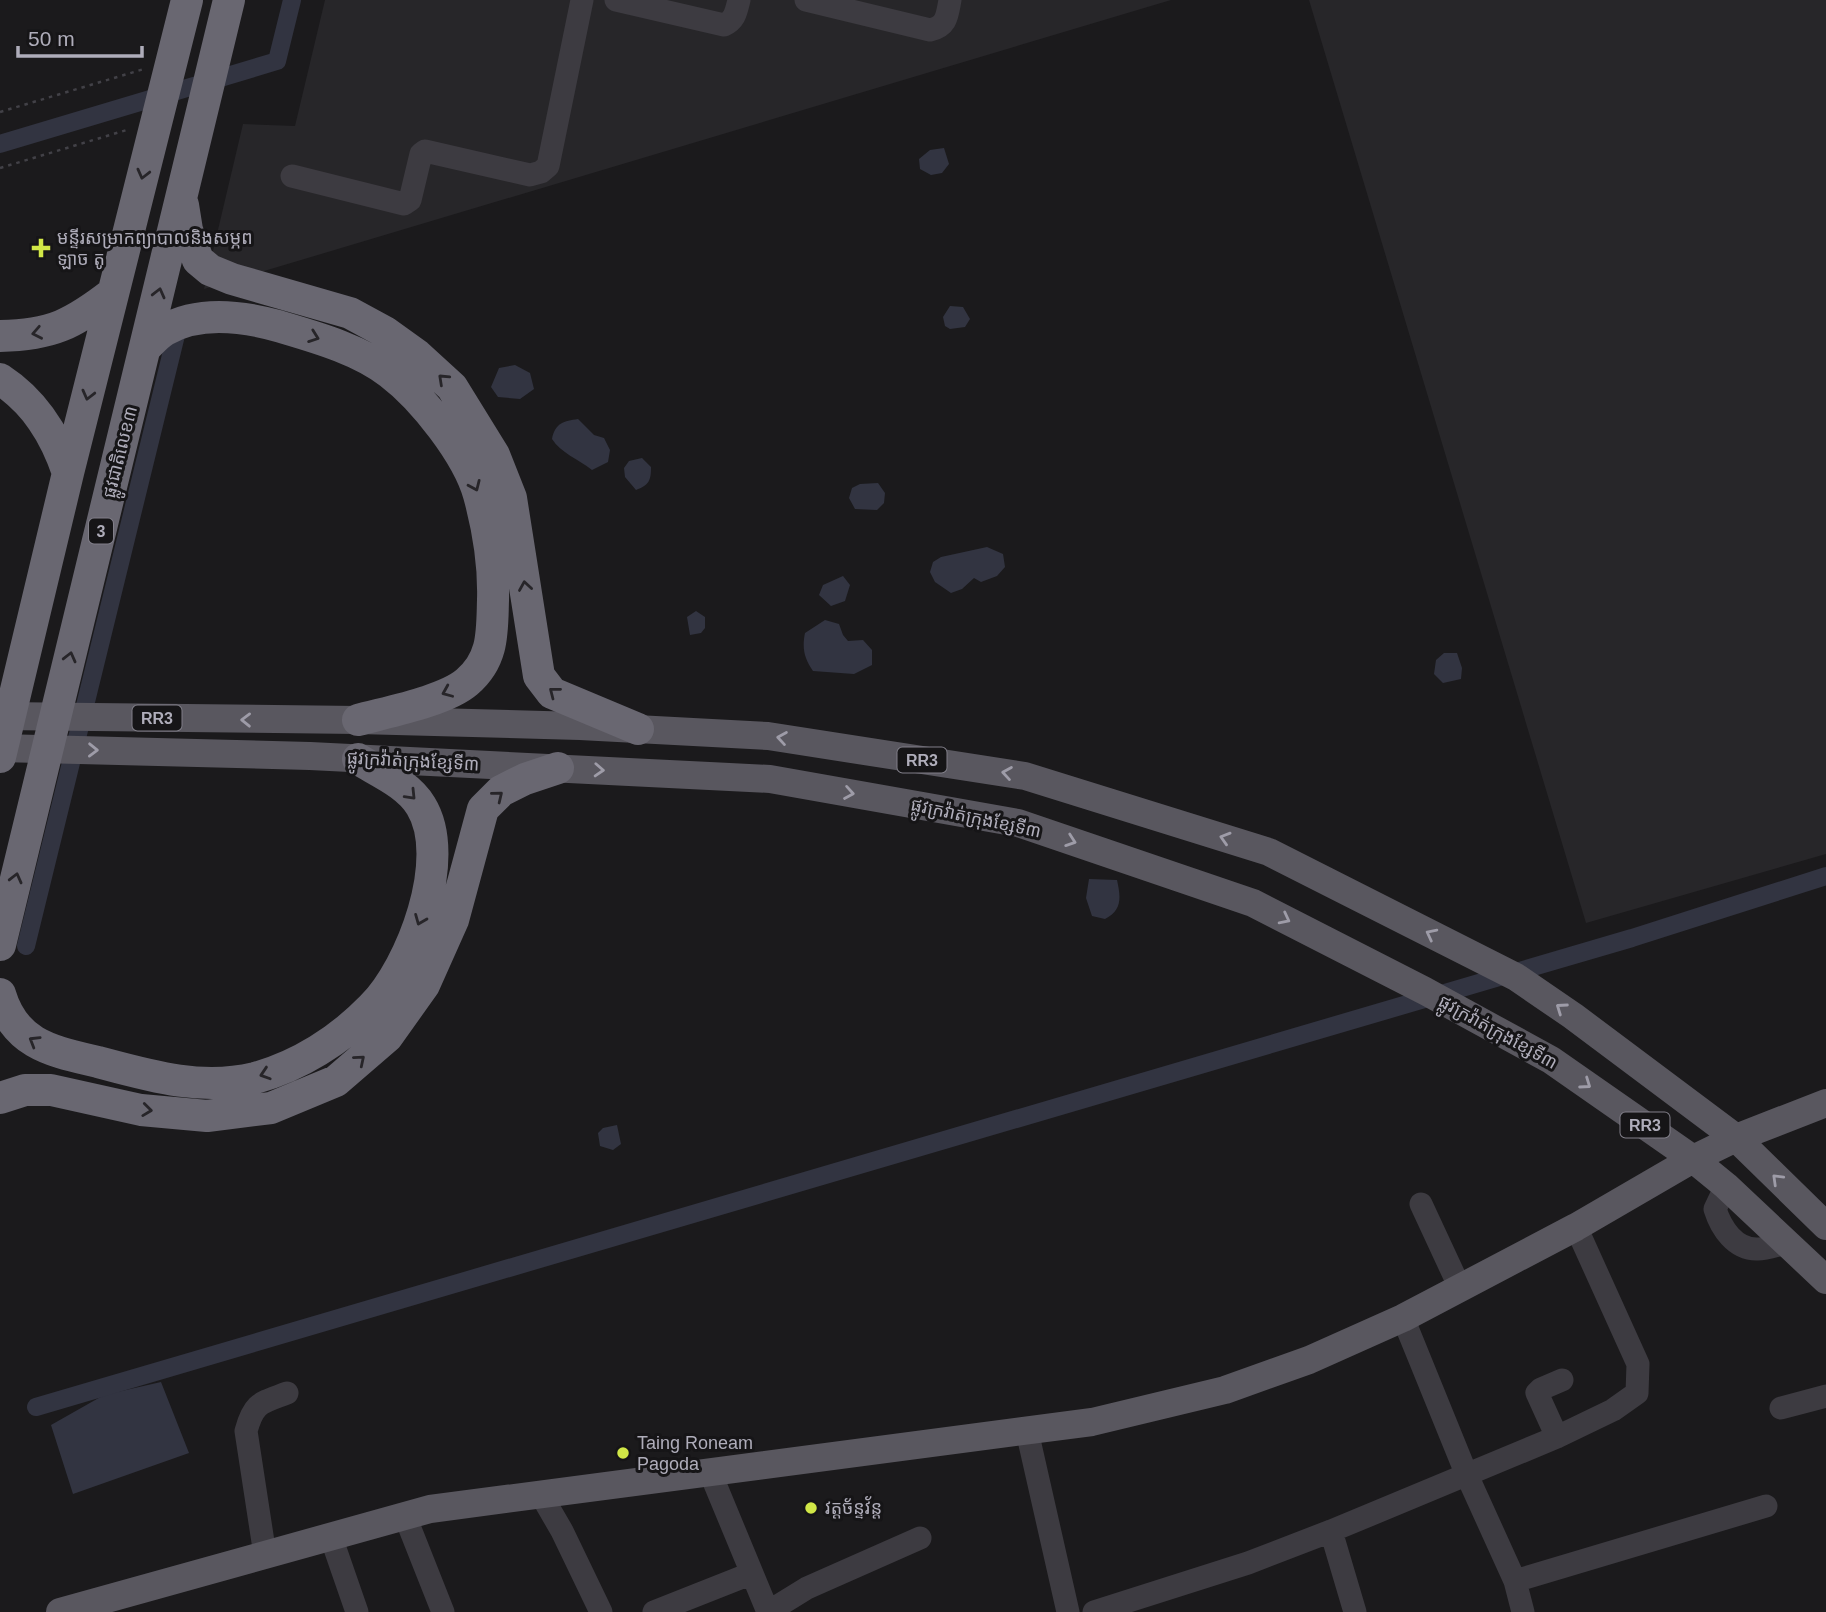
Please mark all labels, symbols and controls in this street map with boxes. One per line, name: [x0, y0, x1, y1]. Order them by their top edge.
scale bar: [18, 14, 142, 58]
text: 50 m: [28, 27, 75, 50]
one-way arrow: [137, 168, 151, 180]
place label: មន្ទីរសម្រាកព្យាបាលនិងសម្ភព ឡាច តូ: [57, 228, 253, 270]
marker: មន្ទីរសម្រាកព្យាបាលនិងសម្ភព ឡាច តូ: [31, 238, 51, 258]
one-way arrow: [151, 288, 165, 300]
one-way arrow: [31, 325, 43, 340]
one-way arrow: [307, 329, 319, 343]
one-way arrow: [438, 375, 451, 387]
one-way arrow: [82, 389, 96, 401]
street label: ផ្លូវជាតិលេខ៣: [99, 404, 147, 502]
one-way arrow: [467, 479, 481, 491]
road number: 3: [89, 518, 113, 544]
one-way arrow: [517, 581, 532, 592]
one-way arrow: [62, 651, 76, 663]
one-way arrow: [442, 684, 454, 698]
one-way arrow: [550, 687, 562, 700]
road number: RR3: [132, 706, 182, 730]
one-way arrow: [240, 712, 251, 727]
one-way arrow: [776, 731, 788, 746]
one-way arrow: [87, 743, 98, 758]
street label: ផ្លូវក្រវ៉ាត់ក្រុងខ្សែទី៣: [346, 747, 480, 781]
road number: RR3: [898, 748, 946, 772]
one-way arrow: [594, 762, 605, 777]
one-way arrow: [1001, 766, 1013, 781]
one-way arrow: [843, 785, 855, 800]
one-way arrow: [403, 787, 416, 800]
one-way arrow: [490, 791, 503, 804]
street label: ផ្លូវក្រវ៉ាត់ក្រុងខ្សែទី៣: [908, 794, 1043, 848]
one-way arrow: [1219, 832, 1231, 847]
one-way arrow: [1065, 833, 1077, 848]
one-way arrow: [8, 872, 22, 884]
one-way arrow: [1278, 911, 1290, 925]
one-way arrow: [414, 914, 428, 926]
one-way arrow: [1426, 928, 1438, 942]
street label: ផ្លូវក្រវ៉ាត់ក្រុងខ្សែទី៣: [1432, 990, 1561, 1078]
one-way arrow: [1556, 1004, 1569, 1016]
one-way arrow: [29, 1036, 42, 1049]
one-way arrow: [352, 1056, 365, 1068]
one-way arrow: [259, 1066, 272, 1080]
one-way arrow: [1578, 1076, 1591, 1088]
one-way arrow: [141, 1103, 153, 1118]
road number: RR3: [1620, 1112, 1670, 1138]
one-way arrow: [1772, 1174, 1785, 1187]
place label: Taing Roneam Pagoda: [637, 1433, 753, 1474]
marker: Taing Roneam Pagoda: [615, 1445, 631, 1461]
place label: វត្តច័ន្ទវ័ន្ត: [825, 1496, 882, 1519]
marker: វត្តច័ន្ទវ័ន្ត: [803, 1500, 819, 1516]

